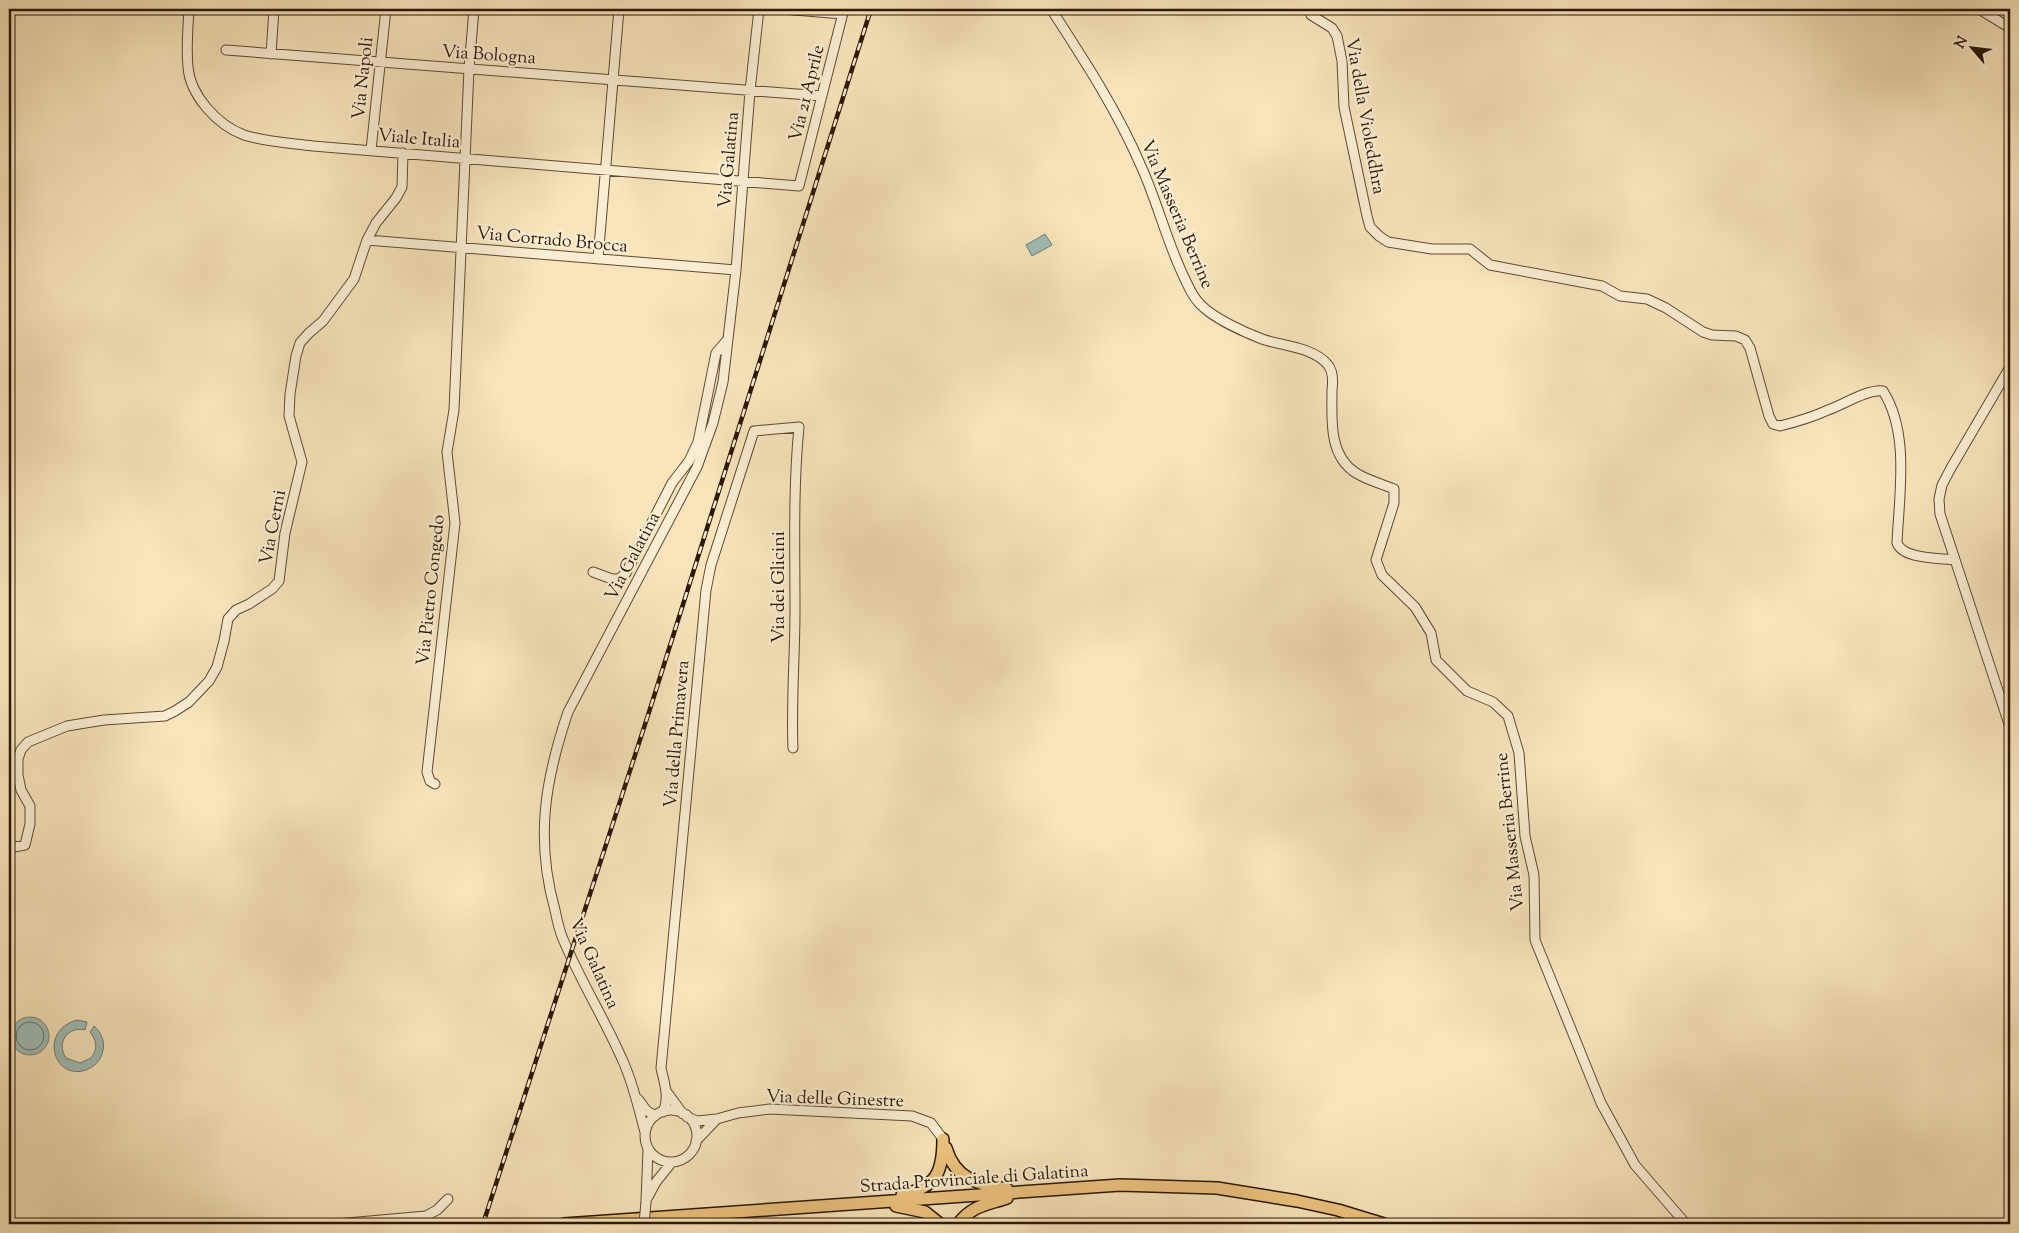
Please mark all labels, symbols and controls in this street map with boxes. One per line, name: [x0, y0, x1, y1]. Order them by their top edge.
north arrow: [1946, 22, 1996, 72]
text: N: [1951, 33, 1974, 52]
street label: Via Napoli: [347, 36, 381, 121]
street label: Via della Violeddhra: [1337, 36, 1391, 197]
street label: Via Bologna: [441, 40, 537, 72]
street label: Via 21 Aprile: [783, 42, 832, 144]
street label: Via Galatina: [713, 111, 747, 210]
street label: Viale Italia: [376, 123, 461, 157]
street label: Via Masseria Berrine: [1133, 136, 1219, 293]
street label: Via Corrado Brocca: [475, 221, 629, 261]
street label: Via Cerni: [254, 488, 294, 567]
street label: Via Galatina: [599, 508, 668, 606]
street label: Via Pietro Congedo: [411, 513, 453, 667]
street label: Via dei Glicini: [767, 531, 793, 643]
street label: Via della Primavera: [659, 659, 697, 809]
street label: Via Masseria Berrine: [1490, 751, 1532, 912]
street label: Via Galatina: [562, 914, 625, 1013]
street label: Via delle Ginestre: [765, 1085, 904, 1115]
street label: Strada Provinciale di Galatina: [859, 1159, 1089, 1201]

